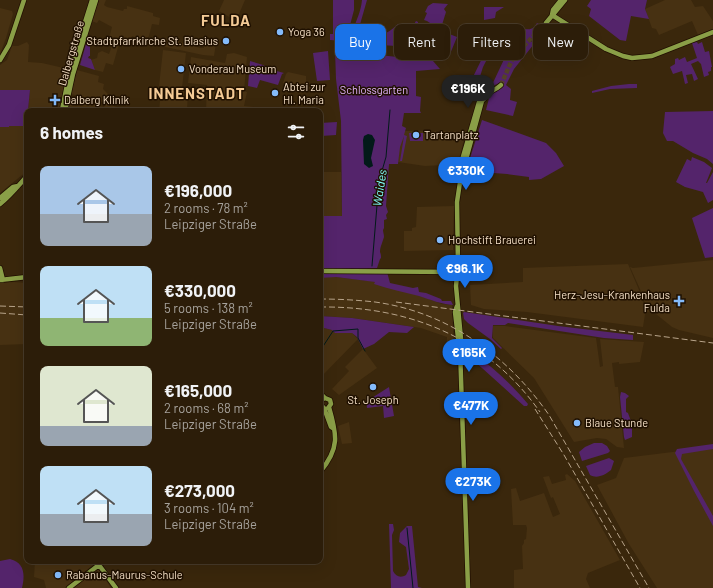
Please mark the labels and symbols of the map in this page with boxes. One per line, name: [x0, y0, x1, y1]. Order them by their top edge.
district label: FULDA: [201, 11, 251, 29]
street label: Dalbergstraße: [55, 19, 86, 87]
place label: Yoga 36: [288, 25, 325, 38]
marker: Yoga 36: [275, 27, 285, 37]
place label: Stadtpfarrkirche St. Blasius: [87, 34, 218, 47]
marker: Stadtpfarrkirche St. Blasius: [221, 36, 231, 46]
place label: Vonderau Museum: [189, 62, 276, 75]
marker: Vonderau Museum: [176, 64, 186, 74]
pin: €196K: [440, 75, 496, 109]
place label: Abtei zur Hl. Maria: [283, 80, 325, 106]
park label: Schlossgarten: [340, 83, 408, 96]
district label: INNENSTADT: [149, 84, 245, 102]
marker: Abtei zur Hl. Maria: [270, 88, 280, 98]
place label: Dalberg Klinik: [64, 93, 129, 106]
marker: Dalberg Klinik: [49, 94, 61, 106]
place label: Tartanplatz: [424, 128, 479, 141]
marker: Tartanplatz: [411, 130, 421, 140]
pin: €330K: [438, 157, 494, 191]
water label: Waides: [369, 168, 389, 207]
place label: Hochstift Brauerei: [448, 233, 536, 246]
marker: Hochstift Brauerei: [435, 235, 445, 245]
pin: €96.1K: [432, 255, 498, 289]
place label: Herz-Jesu-Krankenhaus Fulda: [554, 288, 670, 314]
marker: Herz-Jesu-Krankenhaus Fulda: [673, 295, 685, 307]
pin: €165K: [441, 339, 497, 373]
marker: St. Joseph: [368, 382, 378, 392]
pin: €477K: [443, 392, 499, 426]
place label: St. Joseph: [347, 393, 399, 406]
place label: Blaue Stunde: [585, 416, 648, 429]
marker: Blaue Stunde: [572, 418, 582, 428]
pin: €273K: [445, 468, 501, 502]
place label: Rabanus-Maurus-Schule: [66, 568, 183, 581]
marker: Rabanus-Maurus-Schule: [53, 570, 63, 580]

